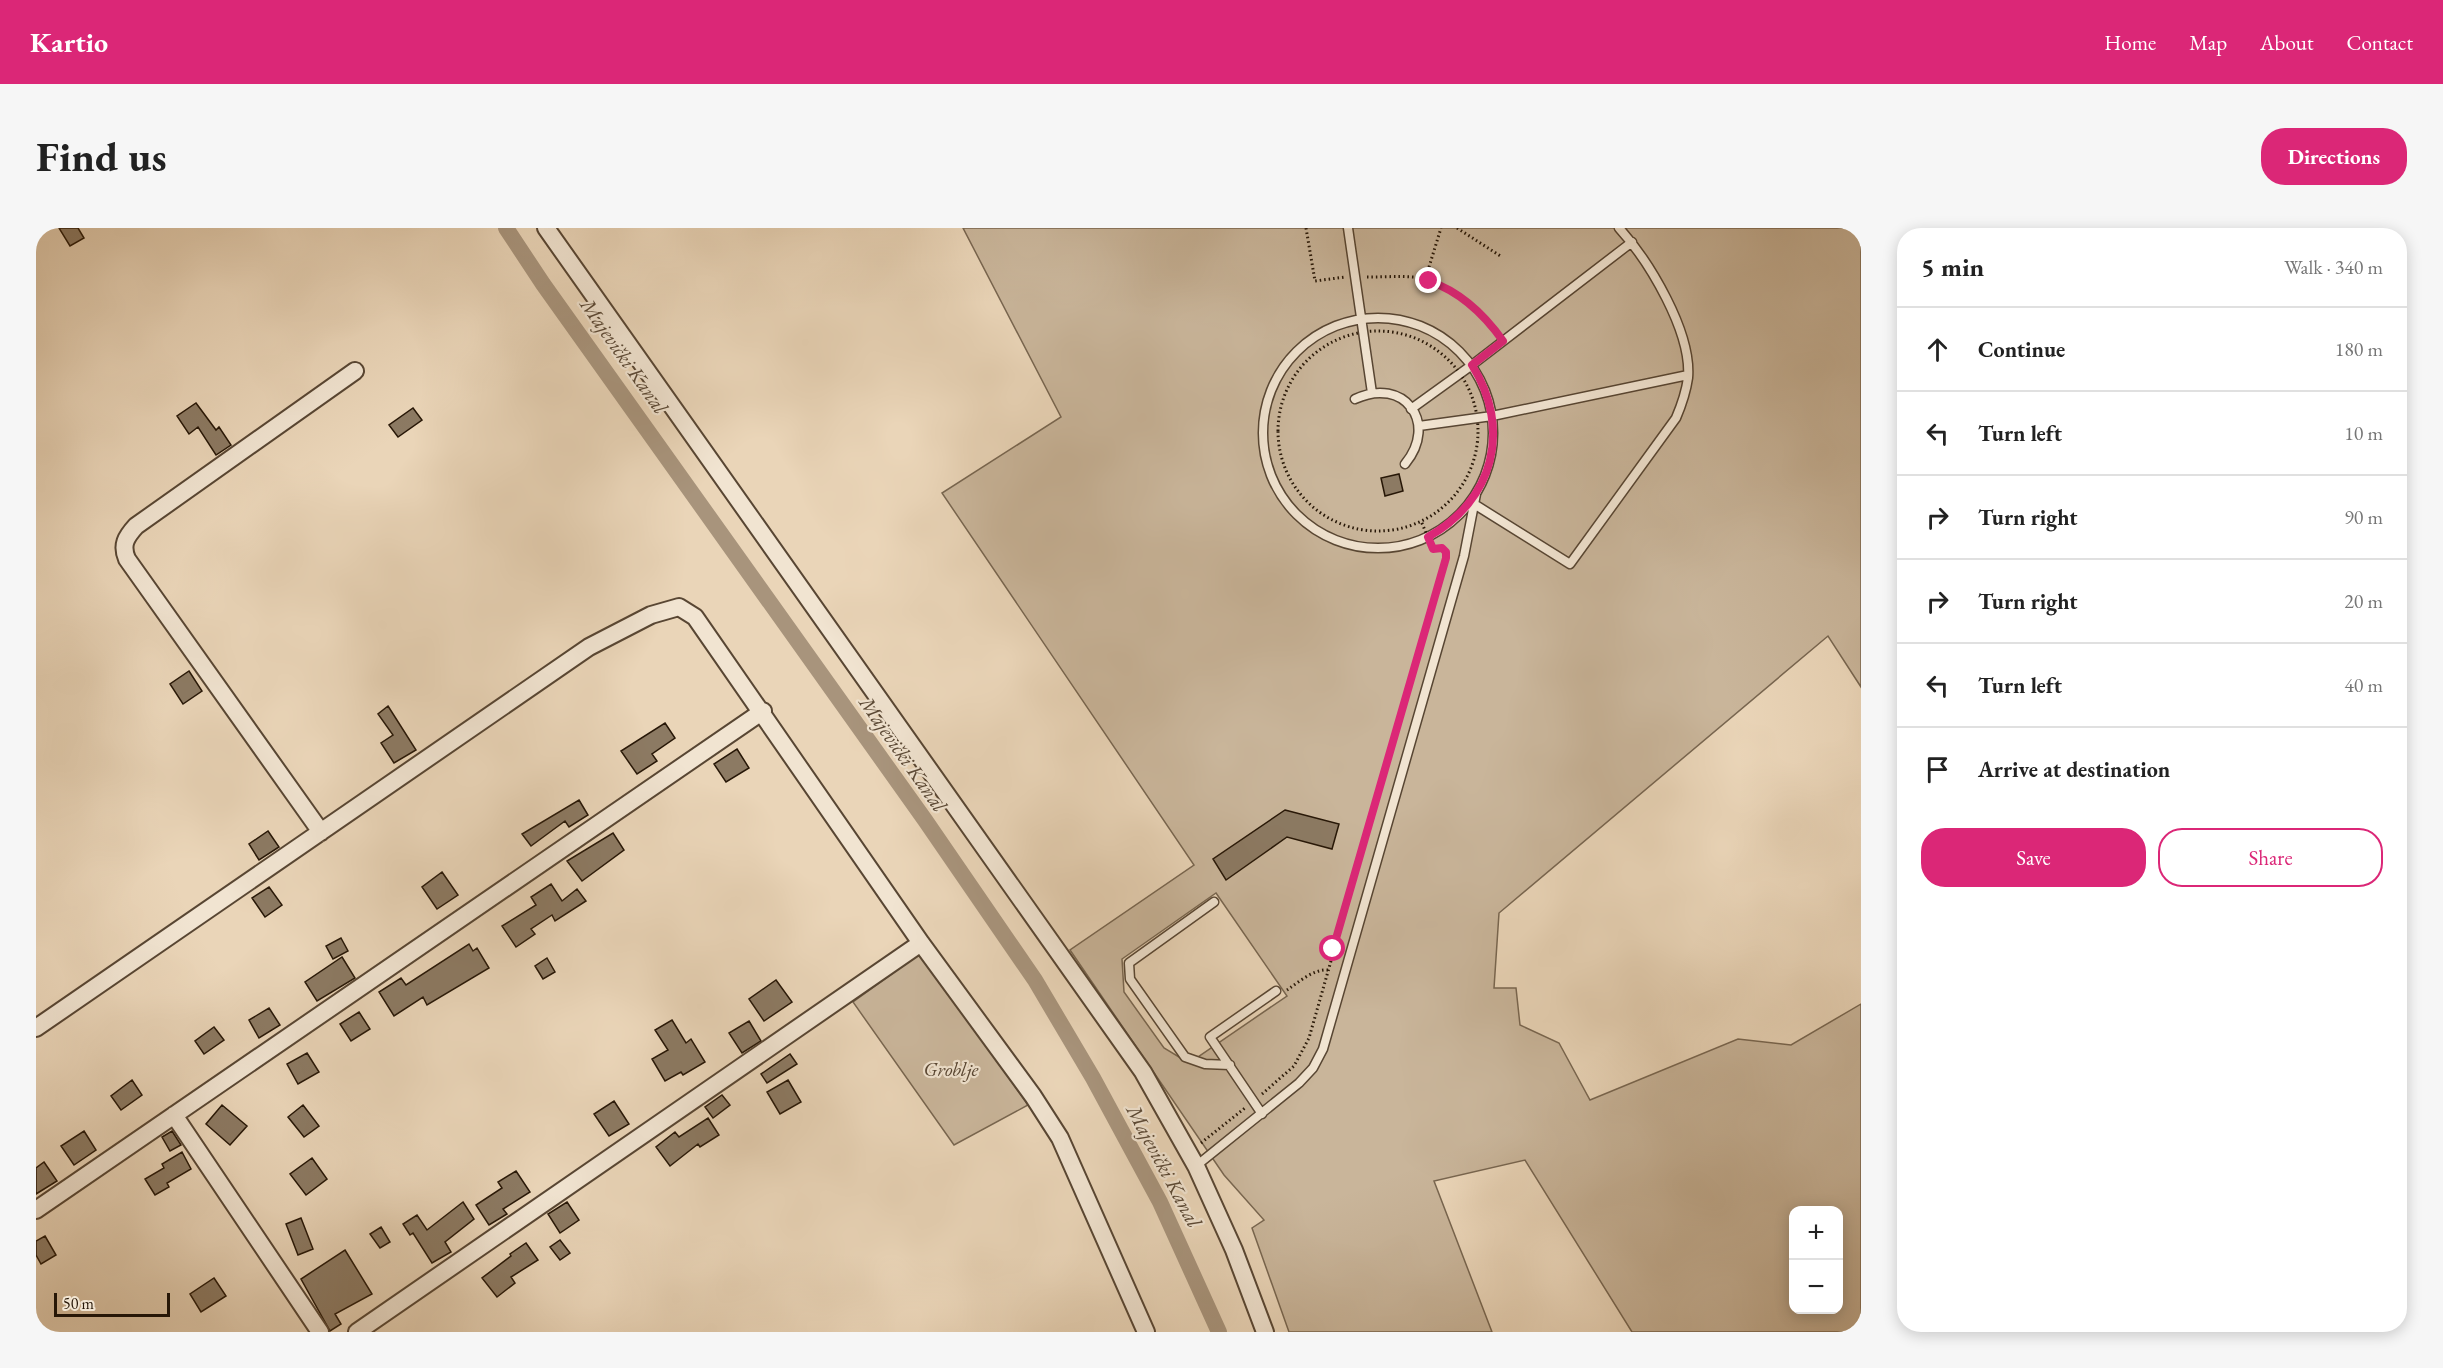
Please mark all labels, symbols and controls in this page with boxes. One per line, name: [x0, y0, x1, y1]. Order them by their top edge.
text: Kartio: [30, 24, 108, 60]
text: Home: [2104, 29, 2156, 56]
text: Map: [2189, 29, 2227, 56]
text: About: [2260, 29, 2313, 56]
text: Contact: [2346, 29, 2413, 56]
button: Directions: [2261, 128, 2407, 185]
text: Find us: [36, 129, 167, 184]
text: 5 min: [1921, 250, 1984, 284]
text: Walk · 340 m: [2284, 254, 2383, 280]
route end: [1415, 267, 1441, 293]
water label: Majevički Kanal: [573, 291, 675, 420]
icon: ahead: [1921, 333, 1954, 366]
text: Continue: [1978, 335, 2065, 364]
text: 180 m: [2335, 336, 2383, 362]
icon: left: [1921, 417, 1954, 450]
text: Turn left: [1978, 419, 2062, 448]
text: 10 m: [2344, 420, 2383, 446]
icon: right: [1921, 501, 1954, 534]
text: Turn right: [1978, 503, 2077, 532]
text: 90 m: [2344, 504, 2383, 530]
icon: right: [1921, 585, 1954, 618]
text: Turn right: [1978, 587, 2077, 616]
text: 20 m: [2344, 588, 2383, 614]
icon: left: [1921, 669, 1954, 702]
text: Turn left: [1978, 671, 2062, 700]
text: 40 m: [2344, 672, 2383, 698]
water label: Majevički Kanal: [852, 689, 954, 818]
icon: arrive: [1921, 753, 1954, 786]
text: Arrive at destination: [1978, 755, 2170, 784]
button: Save: [1921, 828, 2146, 887]
button: Share: [2158, 828, 2383, 887]
route start: [1319, 935, 1345, 961]
park label: Groblje: [924, 1056, 979, 1082]
water label: Majevički Kanal: [1120, 1098, 1209, 1233]
map controls: [1789, 1206, 1843, 1314]
button: +: [1789, 1206, 1843, 1260]
button: −: [1789, 1260, 1843, 1314]
scale bar: [54, 1290, 170, 1318]
text: 50 m: [63, 1293, 94, 1314]

